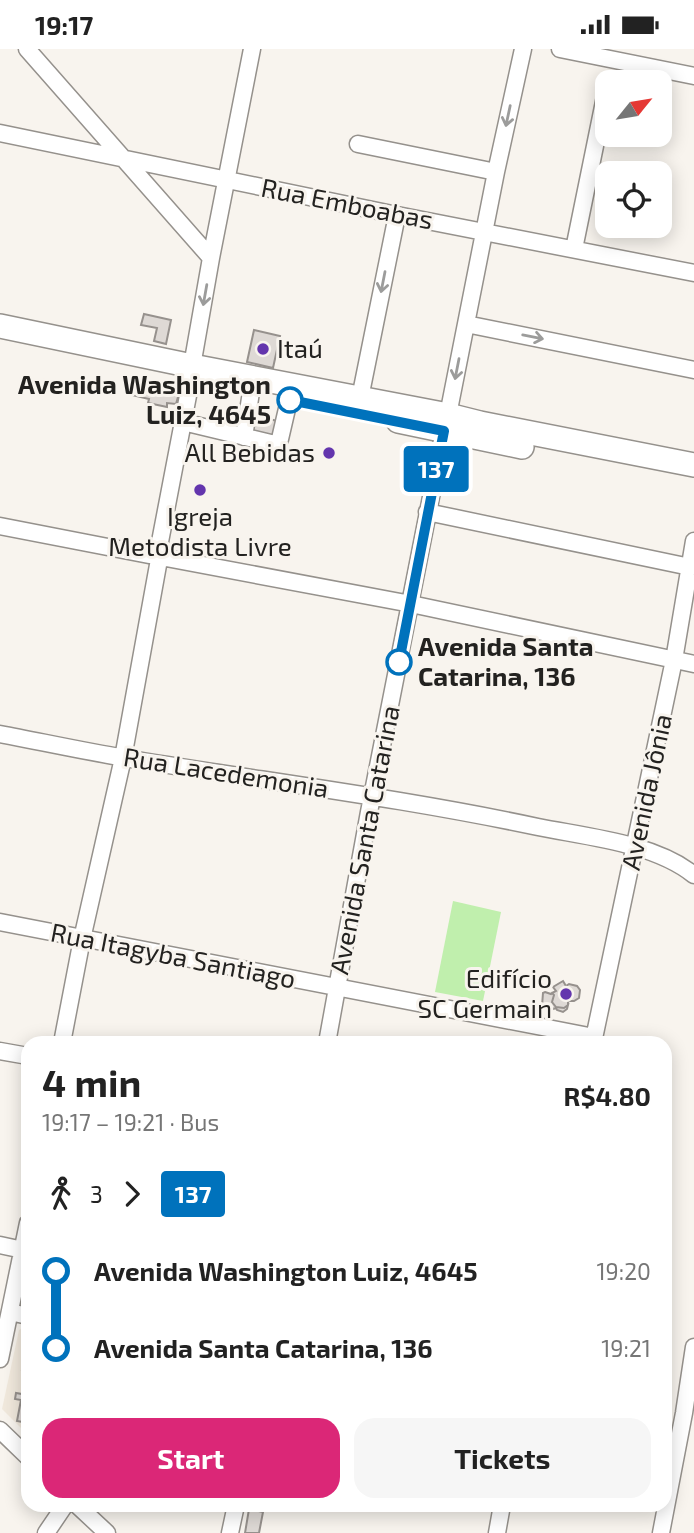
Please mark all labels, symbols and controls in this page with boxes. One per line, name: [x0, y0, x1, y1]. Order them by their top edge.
text: 19:17: [35, 9, 93, 40]
north arrow: [595, 70, 672, 147]
map controls: [595, 70, 672, 238]
one-way arrow: [501, 104, 515, 127]
button: locate: [595, 161, 672, 238]
street label: Rua Emboabas: [259, 171, 436, 234]
one-way arrow: [376, 270, 390, 293]
one-way arrow: [198, 283, 211, 306]
one-way arrow: [521, 331, 544, 345]
place label: Itaú: [277, 332, 323, 363]
marker: Itaú: [255, 341, 271, 357]
one-way arrow: [450, 357, 463, 380]
place label: Avenida Washington Luiz, 4645: [18, 368, 271, 429]
marker: Avenida Washington Luiz, 4645: [277, 387, 303, 413]
place label: All Bebidas: [185, 436, 315, 467]
marker: All Bebidas: [321, 445, 337, 461]
line badge: 137: [396, 446, 476, 492]
text: 137: [418, 454, 454, 483]
marker: Igreja Metodista Livre: [192, 482, 208, 498]
place label: Igreja Metodista Livre: [108, 500, 292, 561]
place label: Avenida Santa Catarina, 136: [418, 630, 594, 691]
marker: Avenida Santa Catarina, 136: [386, 649, 412, 675]
street label: Avenida Santa Catarina: [322, 703, 405, 977]
street label: Avenida Jônia: [614, 711, 677, 873]
street label: Rua Lacedemonia: [121, 740, 331, 803]
street label: Rua Itagyba Santiago: [48, 916, 298, 993]
place label: Edifício SC Germain: [417, 962, 552, 1023]
marker: Edifício SC Germain: [558, 986, 574, 1002]
text: 4 min: [42, 1059, 141, 1105]
text: R$4.80: [564, 1080, 651, 1111]
text: 19:17 – 19:21 · Bus: [42, 1108, 219, 1136]
icon: walk: [42, 1175, 80, 1213]
icon: forward: [113, 1175, 151, 1213]
text: 137: [175, 1179, 211, 1208]
text: 3: [90, 1180, 103, 1208]
text: Avenida Washington Luiz, 4645: [94, 1255, 478, 1286]
text: 19:20: [596, 1257, 651, 1285]
text: Avenida Santa Catarina, 136: [94, 1332, 433, 1363]
text: 19:21: [601, 1334, 651, 1362]
button: Start: [42, 1418, 340, 1498]
button: Tickets: [354, 1418, 651, 1498]

